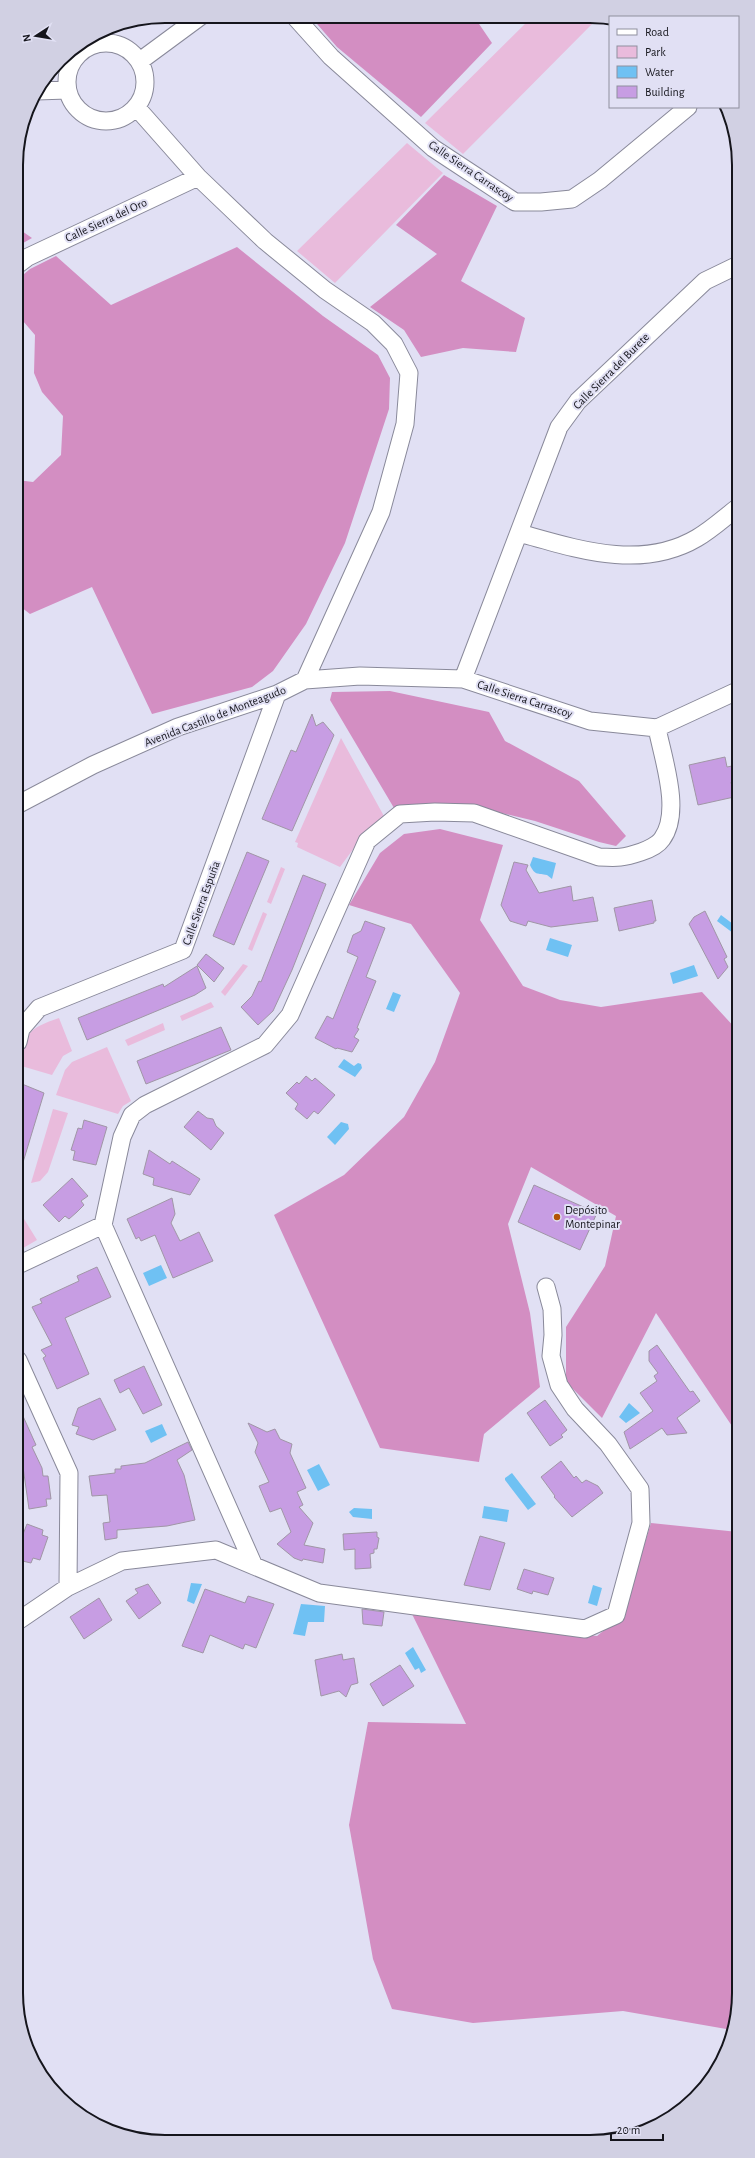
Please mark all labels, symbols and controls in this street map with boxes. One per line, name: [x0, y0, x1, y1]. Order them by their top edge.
north arrow: [16, 16, 56, 56]
legend: [609, 16, 739, 108]
text: Road: [645, 26, 669, 38]
text: N: [21, 33, 33, 43]
text: Park: [645, 46, 666, 58]
text: Water: [645, 66, 674, 78]
text: Building: [645, 86, 685, 98]
street label: Calle Sierra Carrascoy: [426, 138, 515, 205]
street label: Calle Sierra del Oro: [63, 196, 149, 244]
street label: Calle Sierra del Burete: [571, 331, 651, 411]
street label: Calle Sierra Carrascoy: [476, 678, 574, 721]
street label: Avenida Castillo de Monteagudo: [143, 683, 287, 749]
street label: Calle Sierra Espuña: [180, 859, 222, 947]
place label: Depósito Montepinar: [565, 1204, 620, 1230]
marker: Depósito Montepinar: [552, 1212, 562, 1222]
scale bar: [611, 2116, 663, 2142]
text: 20 m: [617, 2124, 640, 2136]

